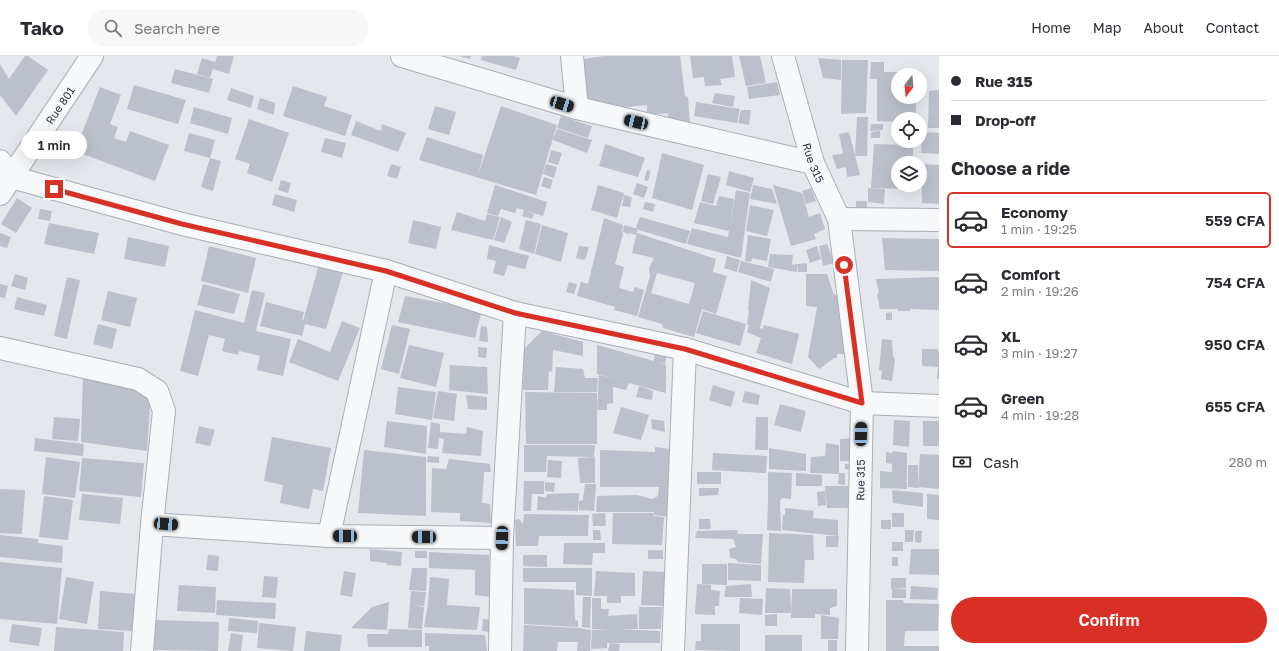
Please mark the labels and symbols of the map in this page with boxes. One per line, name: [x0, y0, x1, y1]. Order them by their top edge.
north arrow: [891, 68, 927, 104]
street label: Rue 801: [42, 84, 76, 126]
car: [549, 95, 575, 113]
car: [623, 113, 649, 131]
callout: 1 min: [21, 131, 87, 159]
street label: Rue 315: [801, 141, 828, 184]
route end: [45, 180, 63, 198]
route start: [835, 256, 853, 274]
car: [855, 422, 867, 446]
street label: Rue 315: [853, 459, 867, 501]
car: [154, 517, 178, 531]
car: [496, 526, 508, 550]
car: [333, 530, 357, 542]
car: [412, 531, 436, 543]

